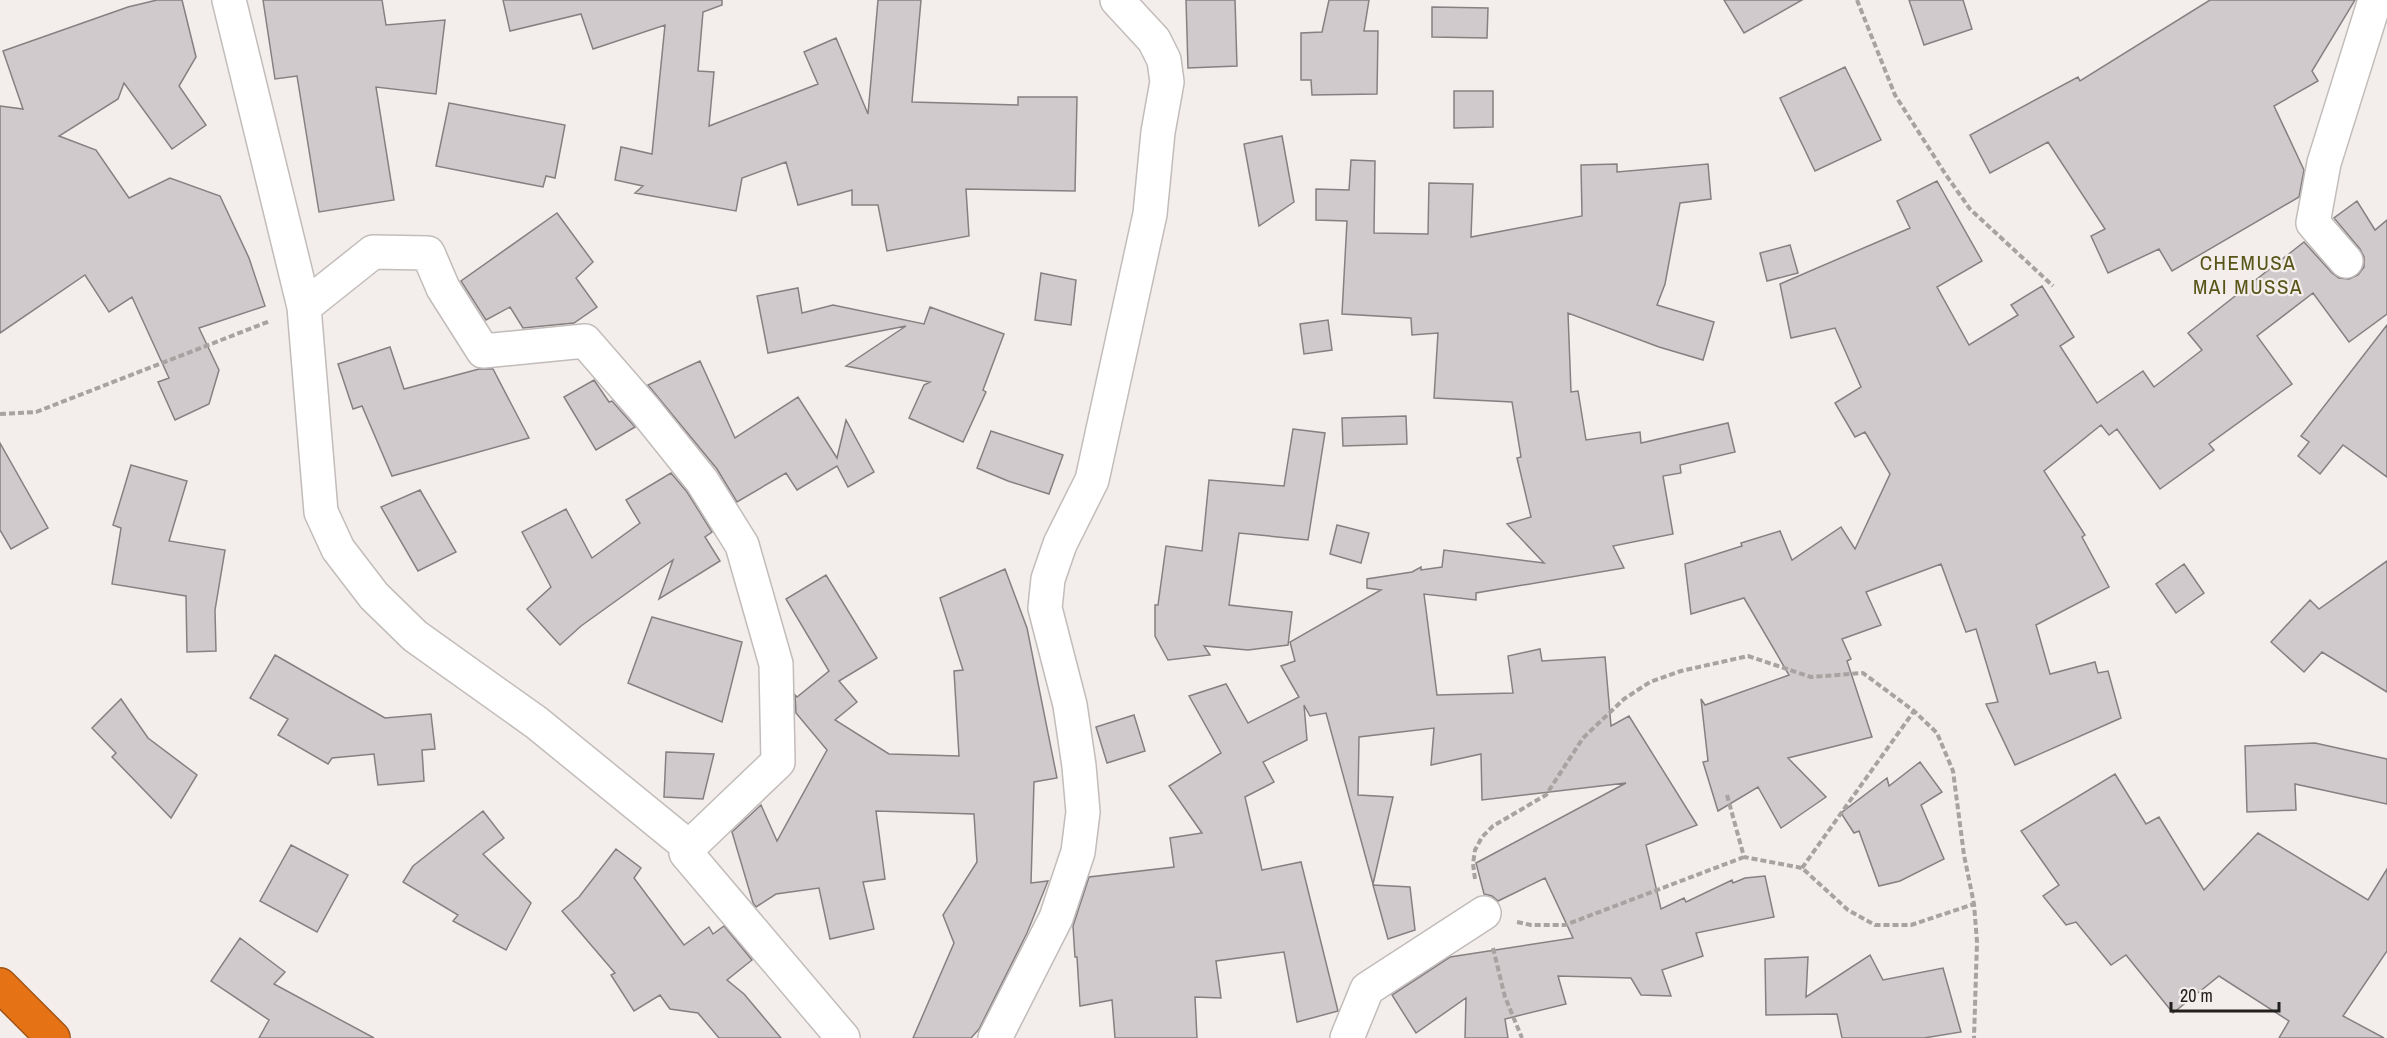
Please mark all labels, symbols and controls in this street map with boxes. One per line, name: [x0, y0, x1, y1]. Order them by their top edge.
district label: CHEMUSA MAI MUSSA: [2193, 248, 2303, 301]
scale bar: [2171, 975, 2279, 1013]
text: 20 m: [2180, 983, 2213, 1008]

